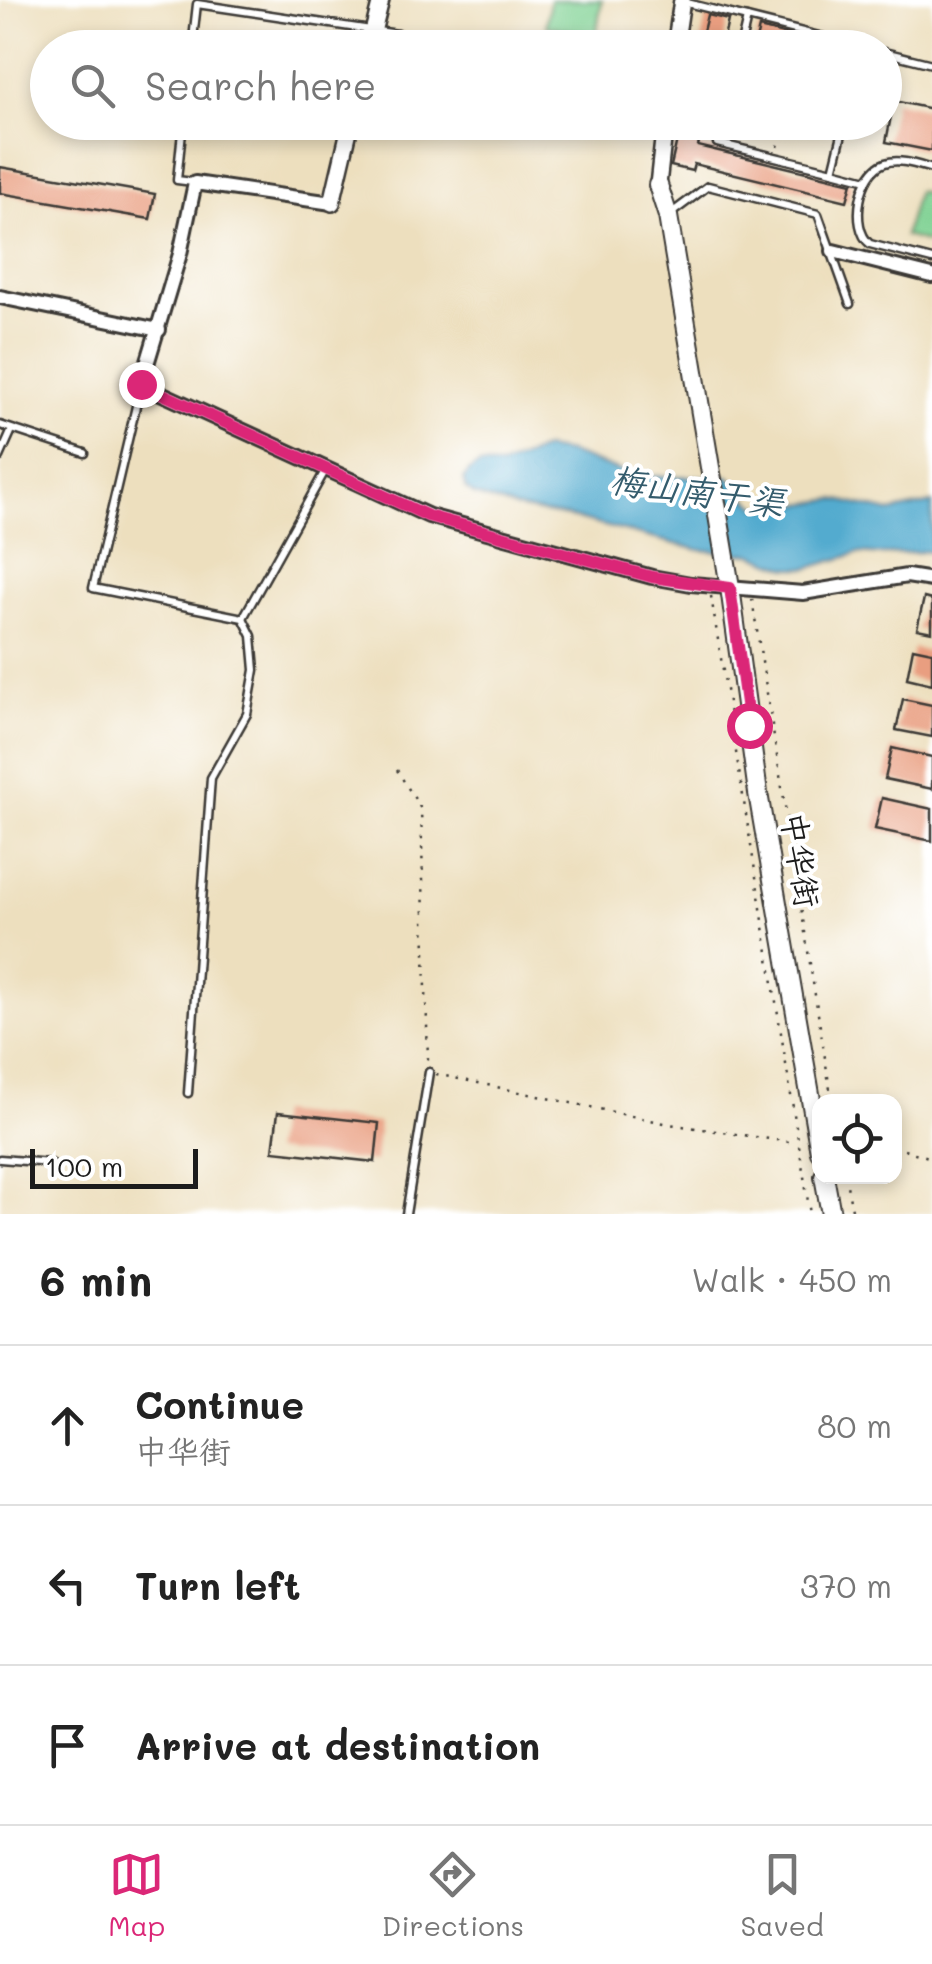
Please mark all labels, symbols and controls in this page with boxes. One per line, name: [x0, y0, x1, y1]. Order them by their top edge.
search box: [30, 30, 902, 140]
icon: search: [65, 58, 120, 113]
text: Search here: [145, 60, 376, 110]
route end: [119, 362, 165, 408]
water label: 梅山南干渠: [607, 455, 790, 525]
route start: [727, 703, 773, 749]
street label: 中华街: [774, 809, 830, 910]
map controls: [812, 1094, 902, 1184]
button: locate: [812, 1094, 902, 1184]
scale bar: [30, 1144, 198, 1188]
text: 100 m: [45, 1148, 123, 1184]
text: 6 min: [40, 1252, 152, 1307]
text: Walk · 450 m: [692, 1258, 892, 1300]
text: Continue: [135, 1379, 304, 1429]
icon: ahead: [40, 1398, 95, 1453]
text: 80 m: [817, 1404, 892, 1446]
text: 中华街: [135, 1429, 231, 1471]
icon: left: [40, 1558, 95, 1613]
text: Turn left: [135, 1560, 301, 1610]
text: 370 m: [800, 1564, 892, 1606]
icon: arrive: [40, 1718, 95, 1773]
text: Arrive at destination: [135, 1720, 540, 1770]
tab: Map: [108, 1847, 165, 1943]
tab: Directions: [382, 1847, 524, 1943]
tab: Saved: [741, 1847, 824, 1943]

